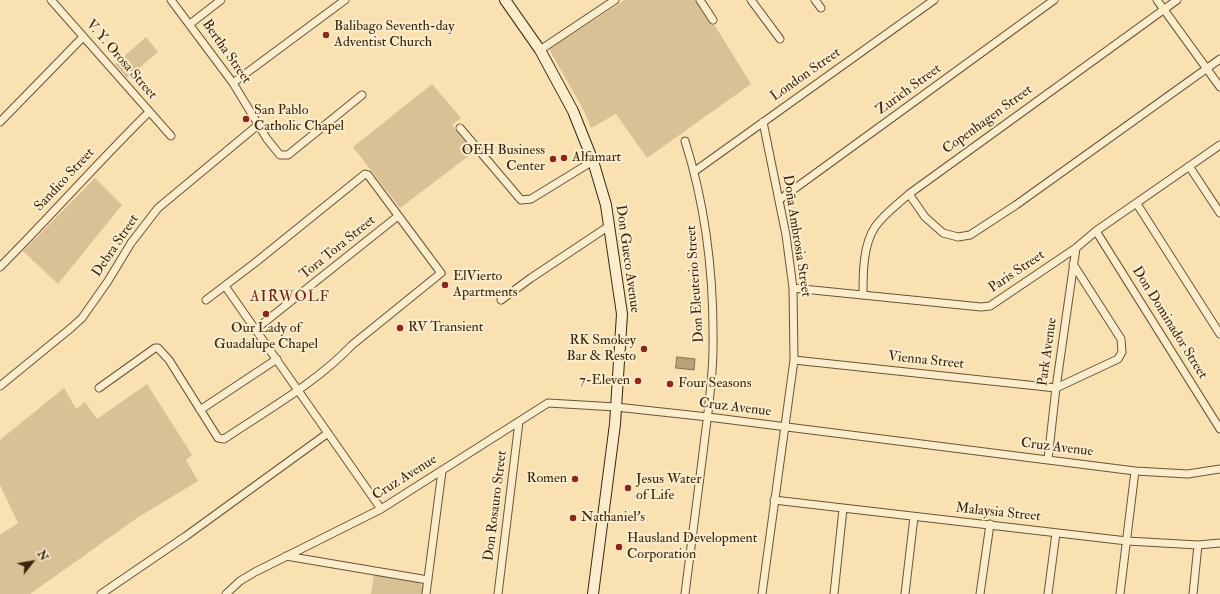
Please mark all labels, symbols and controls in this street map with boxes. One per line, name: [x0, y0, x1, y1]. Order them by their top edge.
street label: V. Y. Orosa Street: [82, 17, 160, 103]
street label: Bertha Street: [198, 17, 254, 87]
place label: Balibago Seventh-day Adventist Church: [334, 19, 454, 52]
marker: Balibago Seventh-day Adventist Church: [321, 30, 331, 40]
street label: London Street: [768, 45, 844, 105]
street label: Zurich Street: [873, 61, 945, 119]
street label: Copenhagen Street: [940, 82, 1036, 158]
place label: San Pablo Catholic Chapel: [254, 103, 344, 136]
marker: San Pablo Catholic Chapel: [241, 114, 251, 124]
place label: OEH Business Center: [462, 143, 545, 176]
street label: Sandico Street: [31, 145, 99, 215]
place label: Alfamart: [572, 150, 621, 166]
marker: Alfamart: [559, 153, 569, 163]
marker: OEH Business Center: [548, 154, 558, 164]
street label: Doña Ambrosia Street: [778, 174, 814, 298]
street label: Don Gueco Avenue: [611, 204, 643, 314]
street label: Debra Street: [89, 212, 143, 280]
street label: Tora Tora Street: [297, 212, 379, 284]
street label: Don Eleuterio Street: [684, 225, 708, 343]
street label: Paris Street: [986, 247, 1048, 297]
street label: Don Dominador Street: [1128, 264, 1210, 382]
place label: ElVierto Apartments: [453, 269, 518, 302]
marker: ElVierto Apartments: [440, 280, 450, 290]
district label: AIRWOLF: [250, 289, 330, 307]
marker: Our Lady of Guadalupe Chapel: [261, 309, 271, 319]
street label: Park Avenue: [1035, 317, 1061, 387]
place label: RV Transient: [408, 320, 483, 336]
place label: Our Lady of Guadalupe Chapel: [214, 321, 318, 354]
marker: RV Transient: [395, 323, 405, 333]
place label: RK Smokey Bar & Resto: [566, 333, 636, 366]
marker: RK Smokey Bar & Resto: [639, 344, 649, 354]
street label: Vienna Street: [887, 349, 965, 373]
place label: 7-Eleven: [579, 373, 630, 389]
marker: 7-Eleven: [633, 376, 643, 386]
place label: Four Seasons: [678, 376, 752, 392]
marker: Four Seasons: [665, 379, 675, 389]
street label: Cruz Avenue: [698, 395, 772, 421]
street label: Cruz Avenue: [1020, 435, 1094, 461]
street label: Don Rosauro Street: [481, 450, 511, 562]
street label: Cruz Avenue: [370, 452, 440, 504]
place label: Romen: [526, 471, 567, 487]
place label: Jesus Water of Life: [636, 472, 701, 504]
marker: Romen: [570, 474, 580, 484]
marker: Jesus Water of Life: [623, 483, 633, 493]
street label: Malaysia Street: [955, 500, 1041, 526]
place label: Nathaniel's: [581, 510, 645, 526]
marker: Nathaniel's: [568, 513, 578, 523]
place label: Hausland Development Corporation: [627, 531, 757, 564]
north arrow: [12, 542, 52, 582]
marker: Hausland Development Corporation: [614, 542, 624, 552]
text: N: [35, 548, 51, 563]

